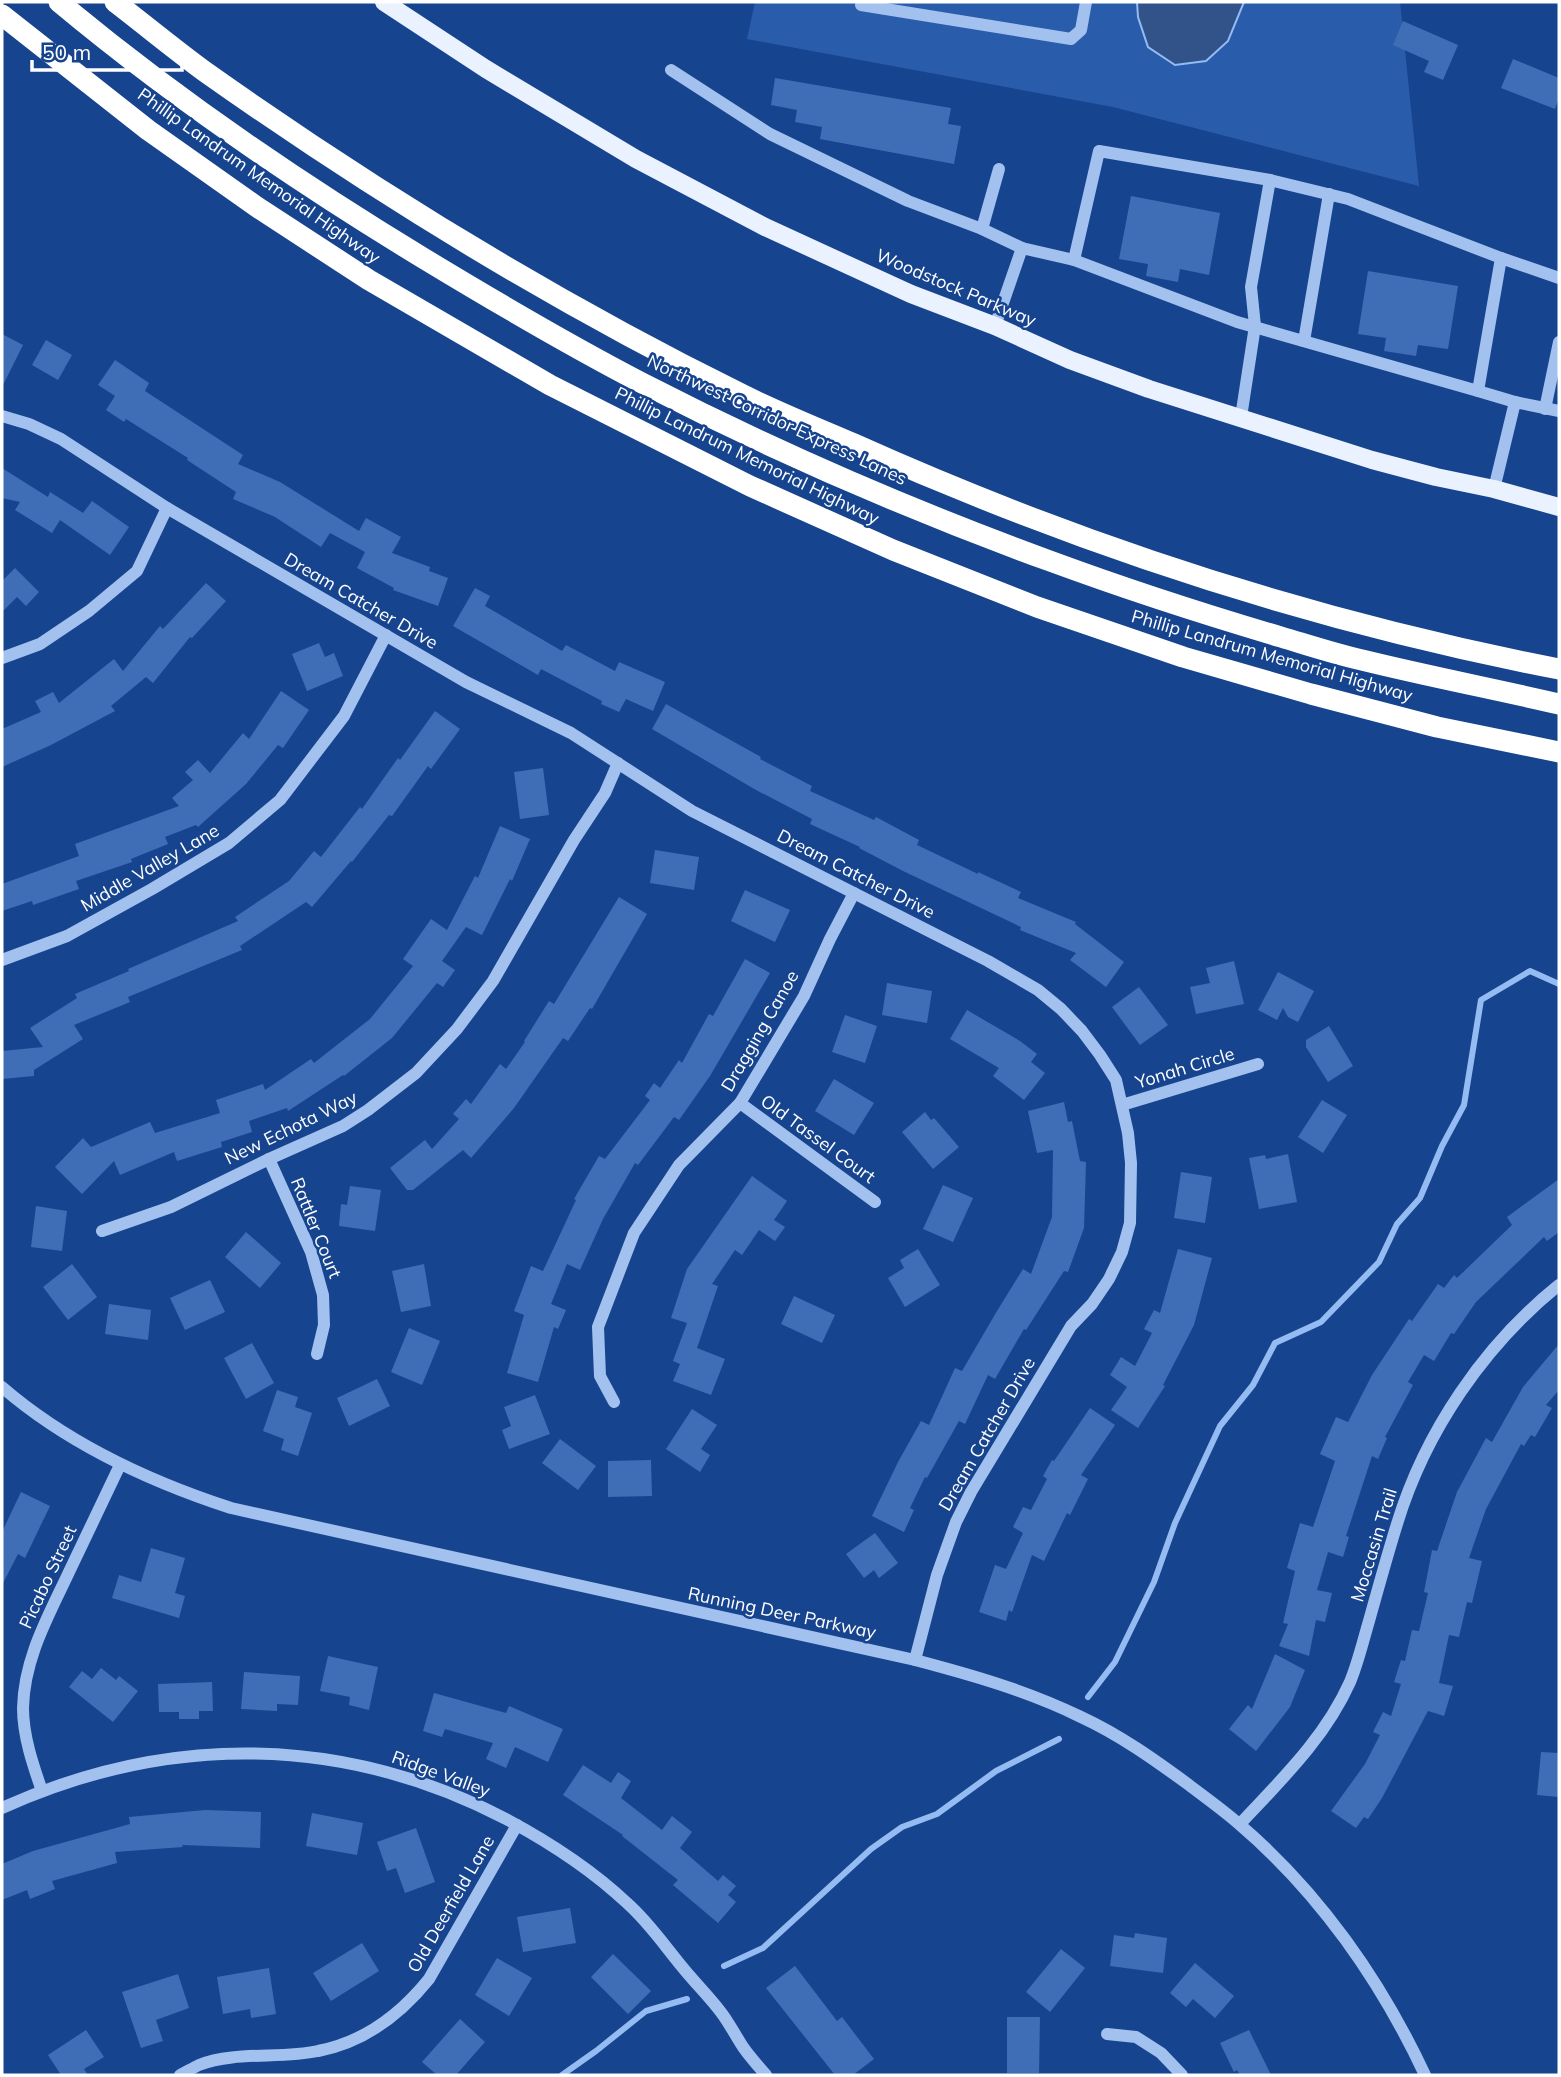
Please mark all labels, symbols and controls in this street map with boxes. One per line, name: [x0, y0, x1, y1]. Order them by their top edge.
scale bar: [32, 28, 182, 72]
text: 50 m: [42, 39, 91, 65]
street label: Phillip Landrum Memorial Highway: [133, 83, 386, 269]
street label: Woodstock Parkway: [873, 243, 1040, 332]
street label: Northwest Corridor Express Lanes: [644, 349, 911, 490]
street label: Phillip Landrum Memorial Highway: [611, 381, 884, 530]
street label: Dream Catcher Drive: [280, 547, 442, 654]
street label: Phillip Landrum Memorial Highway: [1129, 604, 1416, 707]
street label: Middle Valley Lane: [76, 819, 223, 916]
street label: Dream Catcher Drive: [774, 824, 939, 923]
street label: Dragging Canoe: [716, 966, 804, 1095]
street label: Yonah Circle: [1132, 1042, 1237, 1094]
street label: New Echota Way: [221, 1085, 361, 1170]
street label: Old Tassel Court: [756, 1089, 880, 1188]
street label: Rattler Court: [286, 1174, 347, 1282]
street label: Dream Catcher Drive: [933, 1353, 1040, 1515]
street label: Moccasin Trail: [1345, 1485, 1402, 1605]
street label: Picabo Street: [14, 1522, 81, 1632]
street label: Running Deer Parkway: [686, 1581, 879, 1644]
street label: Ridge Valley: [389, 1745, 494, 1802]
street label: Old Deerfield Lane: [402, 1831, 499, 1976]

